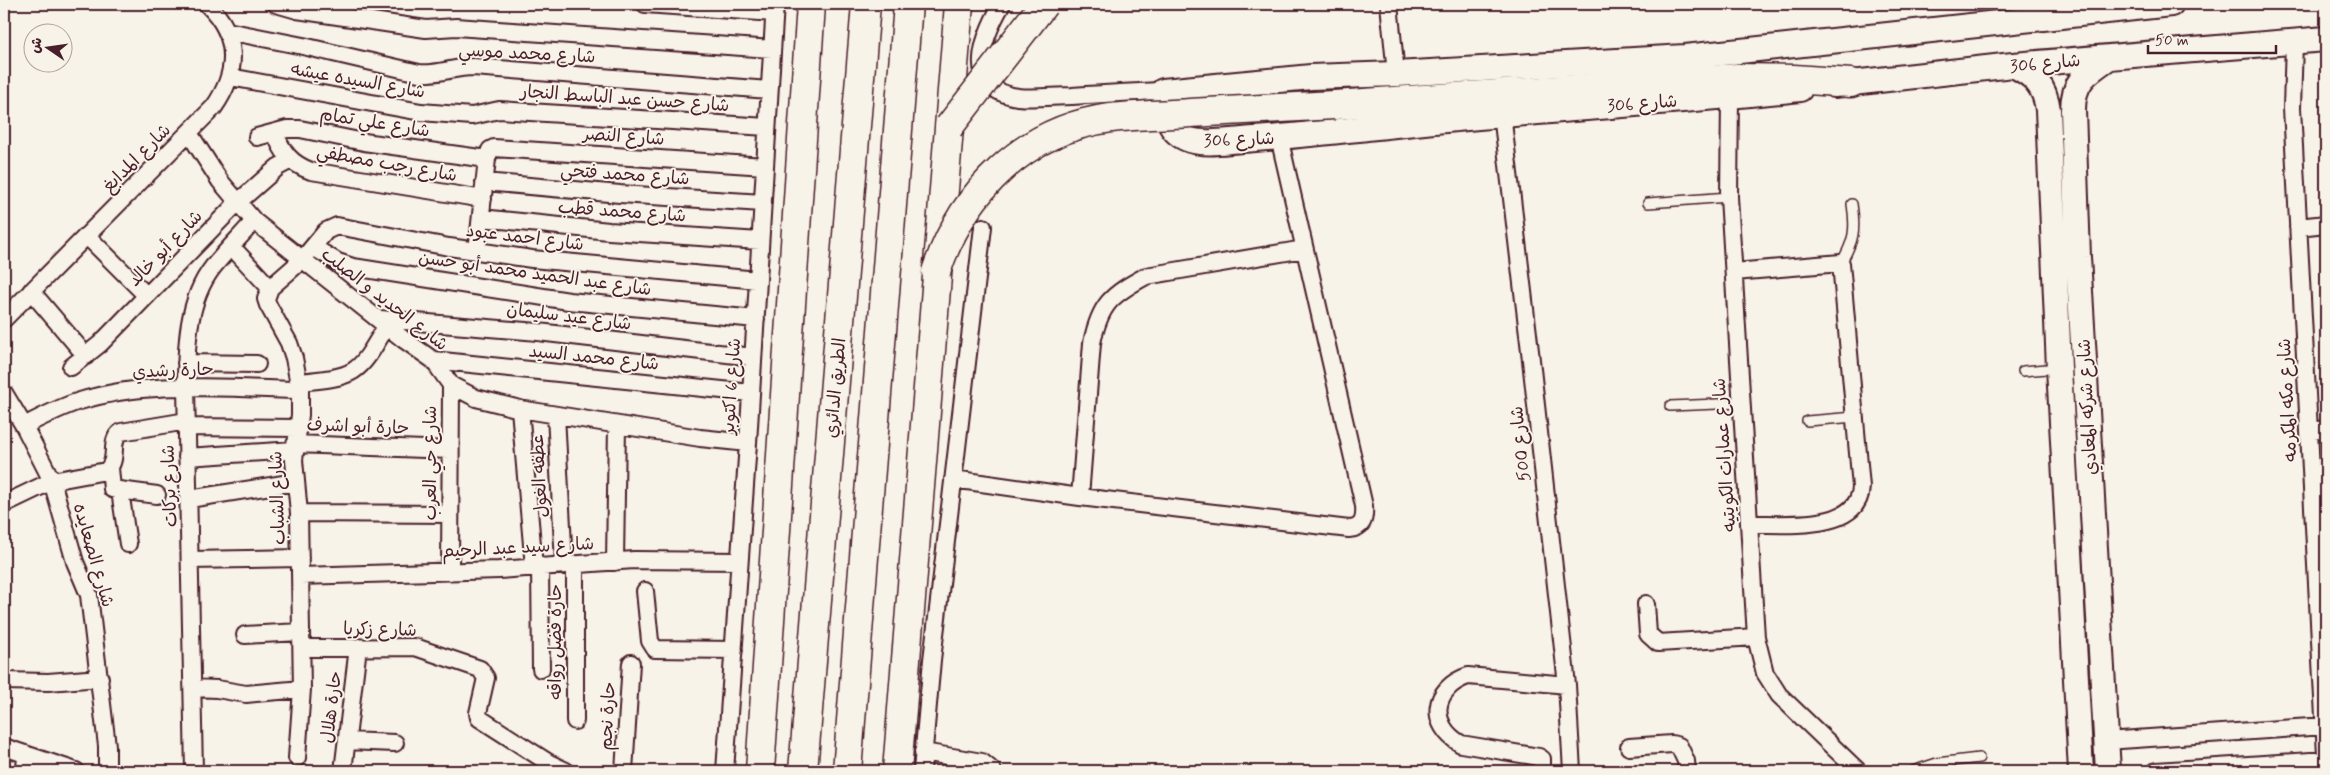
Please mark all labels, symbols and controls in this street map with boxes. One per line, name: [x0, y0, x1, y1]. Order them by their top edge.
north arrow: [22, 22, 72, 72]
scale bar: [2148, 22, 2275, 54]
text: 50 m: [2155, 31, 2189, 51]
text: ش: [26, 36, 47, 55]
street label: شارع محمد موسي: [458, 38, 596, 73]
street label: شارع 306: [2009, 49, 2081, 79]
street label: شارع السيده عيشه: [289, 57, 427, 105]
street label: شارع حسن عبد الباسط النجار: [518, 80, 730, 118]
street label: شارع 306: [1606, 90, 1678, 118]
street label: شارع علي تمام: [318, 102, 432, 146]
street label: شارع المدابغ: [97, 119, 176, 198]
street label: شارع النصر: [581, 122, 665, 152]
street label: شارع 306: [1203, 127, 1275, 153]
street label: شارع رجب مصطفي: [314, 140, 459, 191]
street label: شارع محمد فتحي: [559, 159, 690, 194]
street label: شارع محمد قطب: [557, 196, 687, 228]
street label: شارع أبو خالد: [123, 205, 208, 292]
street label: شارع احمد عبود: [465, 219, 585, 257]
street label: شارع الحديد و الصلب: [316, 243, 453, 357]
street label: شارع عبد الحميد محمد أبو حسن: [417, 246, 653, 302]
street label: شارع عيد سليمان: [505, 297, 633, 337]
street label: شارع 6 اكتوبر: [717, 337, 747, 437]
street label: الطريق الدائري: [820, 337, 852, 439]
street label: شارع شركه المعادي: [2072, 338, 2104, 476]
street label: شارع مكه المكرمه: [2273, 338, 2303, 462]
street label: شارع محمد السيد: [528, 339, 660, 377]
street label: حارة رشدي: [132, 358, 214, 384]
street label: شارع عمارات الكويتيه: [1708, 377, 1742, 533]
street label: شارع 500: [1505, 405, 1537, 483]
street label: شارع حي العرب: [419, 406, 446, 520]
street label: حارة أبو اشرف: [306, 413, 410, 441]
street label: عطفه الغول: [526, 434, 554, 518]
street label: شارع بركات: [157, 444, 183, 528]
street label: شارع الشباب: [264, 450, 292, 545]
street label: شارع الصعايده: [67, 501, 119, 610]
street label: شارع سيد عبد الرحيم: [441, 532, 595, 565]
street label: حارة فضل رواقه: [544, 584, 568, 700]
street label: شارع زكريا: [343, 617, 417, 643]
street label: حارة هلال: [316, 670, 348, 745]
street label: حارة نجم: [594, 681, 623, 751]

